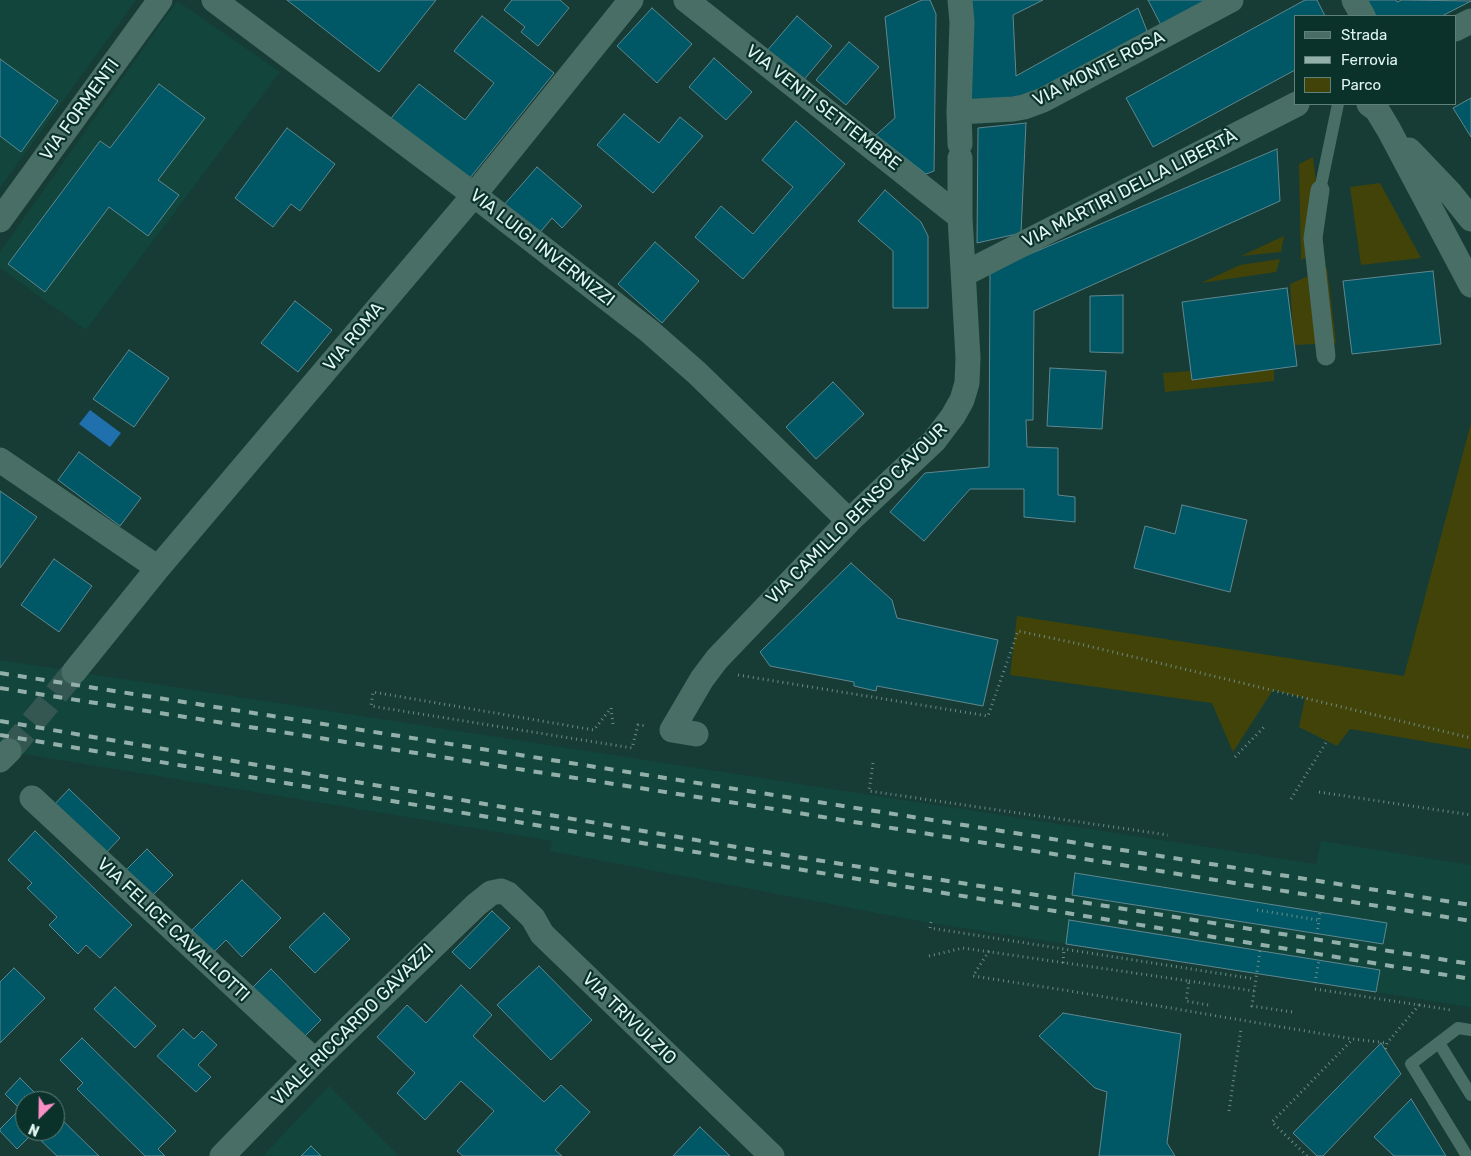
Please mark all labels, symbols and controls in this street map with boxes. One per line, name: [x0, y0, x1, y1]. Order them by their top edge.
legend: [1294, 15, 1456, 105]
street label: VIA MONTE ROSA: [1030, 26, 1168, 112]
text: Strada: [1341, 26, 1387, 44]
street label: VIA VENTI SETTEMBRE: [741, 41, 905, 175]
text: Ferrovia: [1341, 51, 1398, 69]
street label: VIA FORMENTI: [36, 55, 124, 165]
text: Parco: [1341, 76, 1381, 94]
street label: VIA MARTIRI DELLA LIBERTÀ: [1019, 125, 1241, 253]
street label: VIA LUIGI INVERNIZZI: [465, 185, 619, 311]
street label: VIA ROMA: [319, 298, 389, 376]
street label: VIA CAMILLO BENSO CAVOUR: [762, 419, 952, 609]
street label: VIA FELICE CAVALLOTTI: [92, 854, 254, 1006]
street label: VIALE RICCARDO GAVAZZI: [267, 939, 439, 1111]
street label: VIA TRIVULZIO: [577, 969, 681, 1069]
north arrow: [15, 1091, 65, 1141]
text: N: [26, 1120, 42, 1139]

